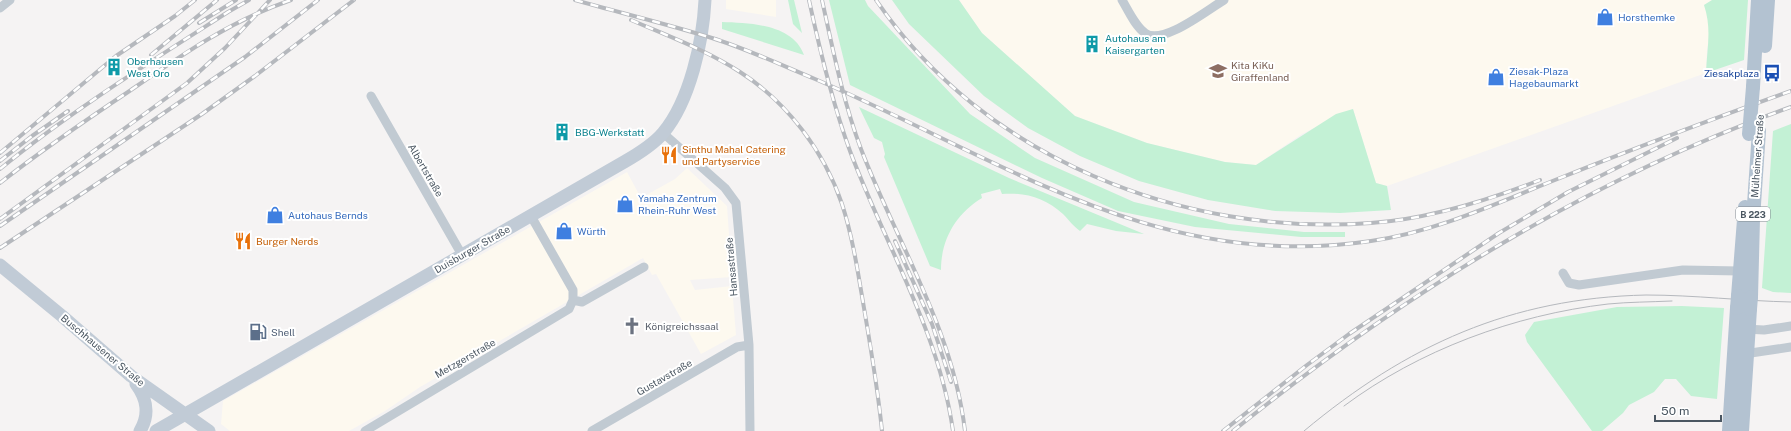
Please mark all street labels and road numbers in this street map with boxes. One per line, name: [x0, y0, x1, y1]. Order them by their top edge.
street label: Mülheimer Straße: [1748, 114, 1766, 198]
street label: Albertstraße: [406, 141, 446, 199]
road number: B 223: [1736, 207, 1770, 221]
street label: Duisburger Straße: [432, 222, 512, 275]
street label: Hansastraße: [722, 237, 740, 297]
street label: Buschhausener Straße: [59, 311, 148, 389]
street label: Metzgerstraße: [433, 336, 498, 380]
street label: Gustavstraße: [634, 356, 694, 398]

